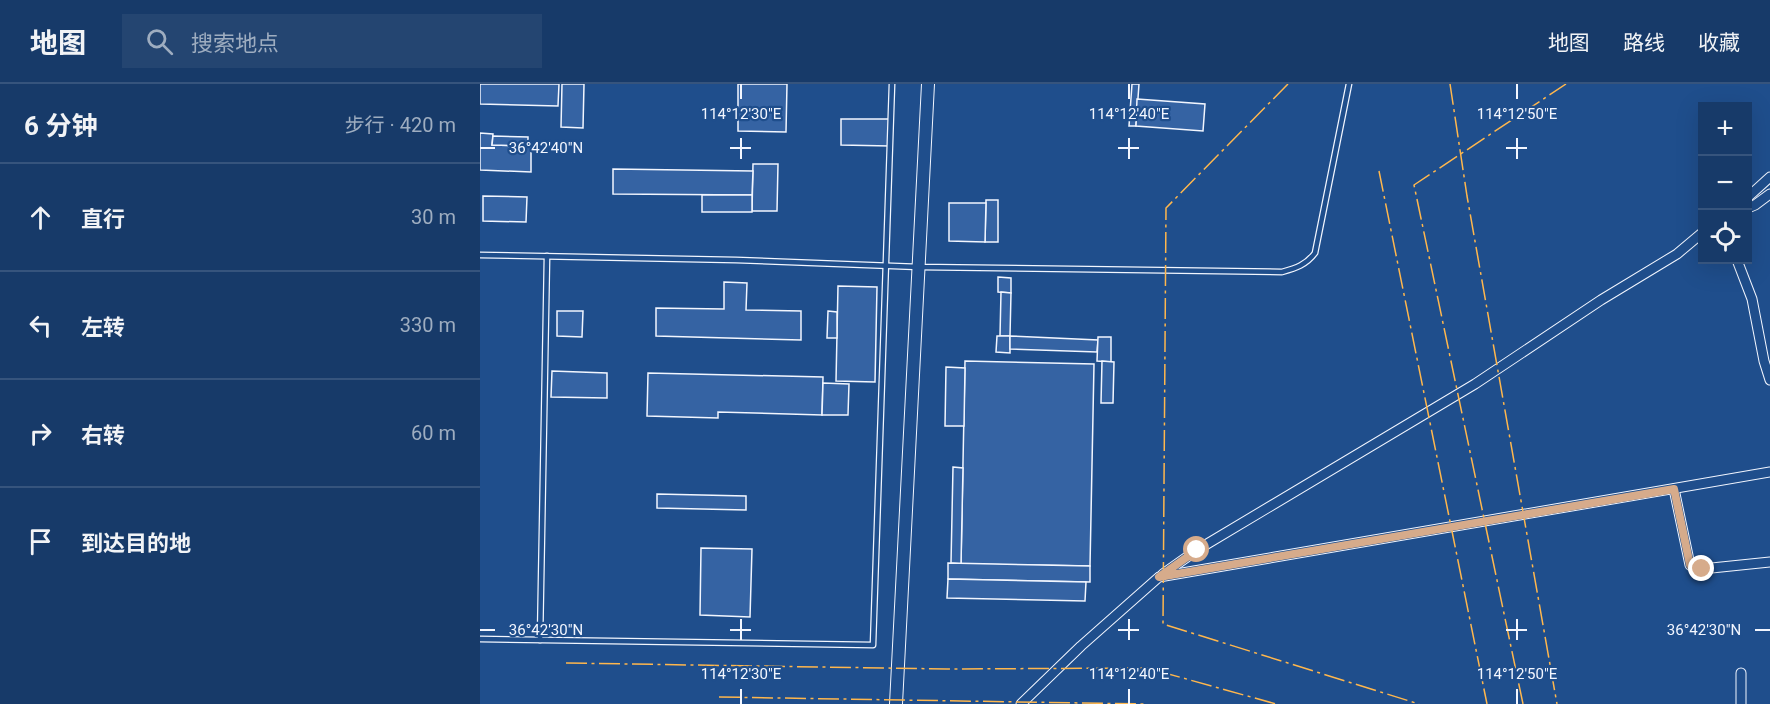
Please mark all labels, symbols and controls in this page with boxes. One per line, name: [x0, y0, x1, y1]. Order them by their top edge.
search box: [122, 14, 542, 68]
icon: search: [143, 25, 176, 58]
text: 地图: [30, 27, 86, 60]
text: 搜索地点: [191, 31, 279, 56]
text: 地图: [1548, 31, 1590, 55]
text: 路线: [1623, 31, 1665, 55]
text: 收藏: [1698, 31, 1740, 55]
map controls: [1698, 102, 1752, 264]
button: +: [1698, 102, 1752, 156]
text: 114°12'30"E: [701, 105, 782, 123]
text: 114°12'40"E: [1089, 105, 1170, 123]
text: 114°12'50"E: [1477, 105, 1558, 123]
text: 6 分钟: [24, 111, 97, 141]
text: 步行 · 420 m: [345, 113, 456, 137]
text: 36°42'40"N: [509, 139, 583, 157]
button: −: [1698, 156, 1752, 210]
icon: ahead: [24, 201, 57, 234]
text: 30 m: [411, 205, 456, 229]
text: 直行: [81, 207, 125, 232]
button: locate: [1698, 210, 1752, 264]
icon: left: [24, 309, 57, 342]
text: 330 m: [400, 313, 456, 337]
text: 左转: [81, 315, 125, 340]
icon: right: [24, 417, 57, 450]
text: 60 m: [411, 421, 456, 445]
text: 右转: [81, 423, 125, 448]
icon: arrive: [24, 525, 57, 558]
text: 到达目的地: [81, 531, 191, 556]
route start: [1183, 536, 1209, 562]
route end: [1688, 555, 1714, 581]
text: 36°42'30"N: [509, 621, 583, 639]
text: 36°42'30"N: [1667, 621, 1741, 639]
text: 114°12'30"E: [701, 665, 782, 683]
text: 114°12'40"E: [1089, 665, 1170, 683]
text: 114°12'50"E: [1477, 665, 1558, 683]

